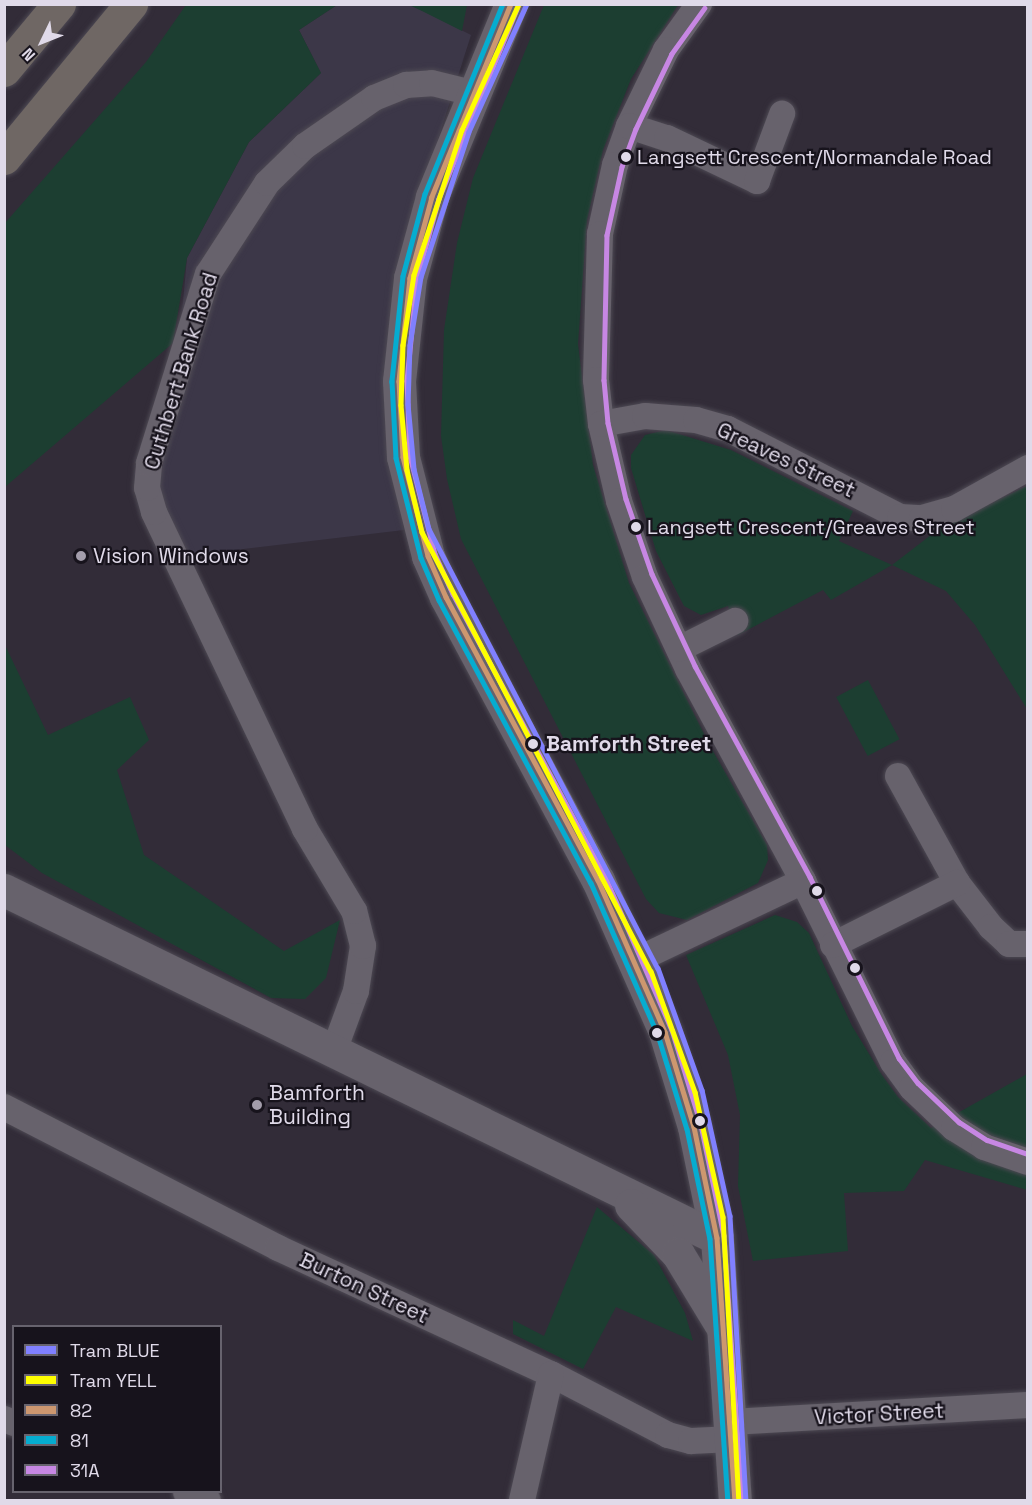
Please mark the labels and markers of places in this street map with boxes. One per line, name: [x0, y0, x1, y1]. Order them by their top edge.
place label: Langsett Crescent/Normandale Road: [637, 145, 992, 169]
marker: Langsett Crescent/Normandale Road: [620, 151, 632, 163]
place label: Langsett Crescent/Greaves Street: [647, 515, 975, 539]
marker: Langsett Crescent/Greaves Street: [630, 521, 642, 533]
place label: Vision Windows: [93, 543, 249, 569]
marker: Vision Windows: [74, 549, 88, 563]
place label: Bamforth Street: [546, 731, 711, 757]
marker: Bamforth Street: [524, 735, 542, 753]
unlabelled marker: [811, 885, 823, 897]
unlabelled marker: [849, 962, 861, 974]
unlabelled marker: [651, 1027, 663, 1039]
place label: Bamforth Building: [269, 1080, 365, 1130]
marker: Bamforth Building: [250, 1098, 264, 1112]
unlabelled marker: [694, 1115, 706, 1127]

